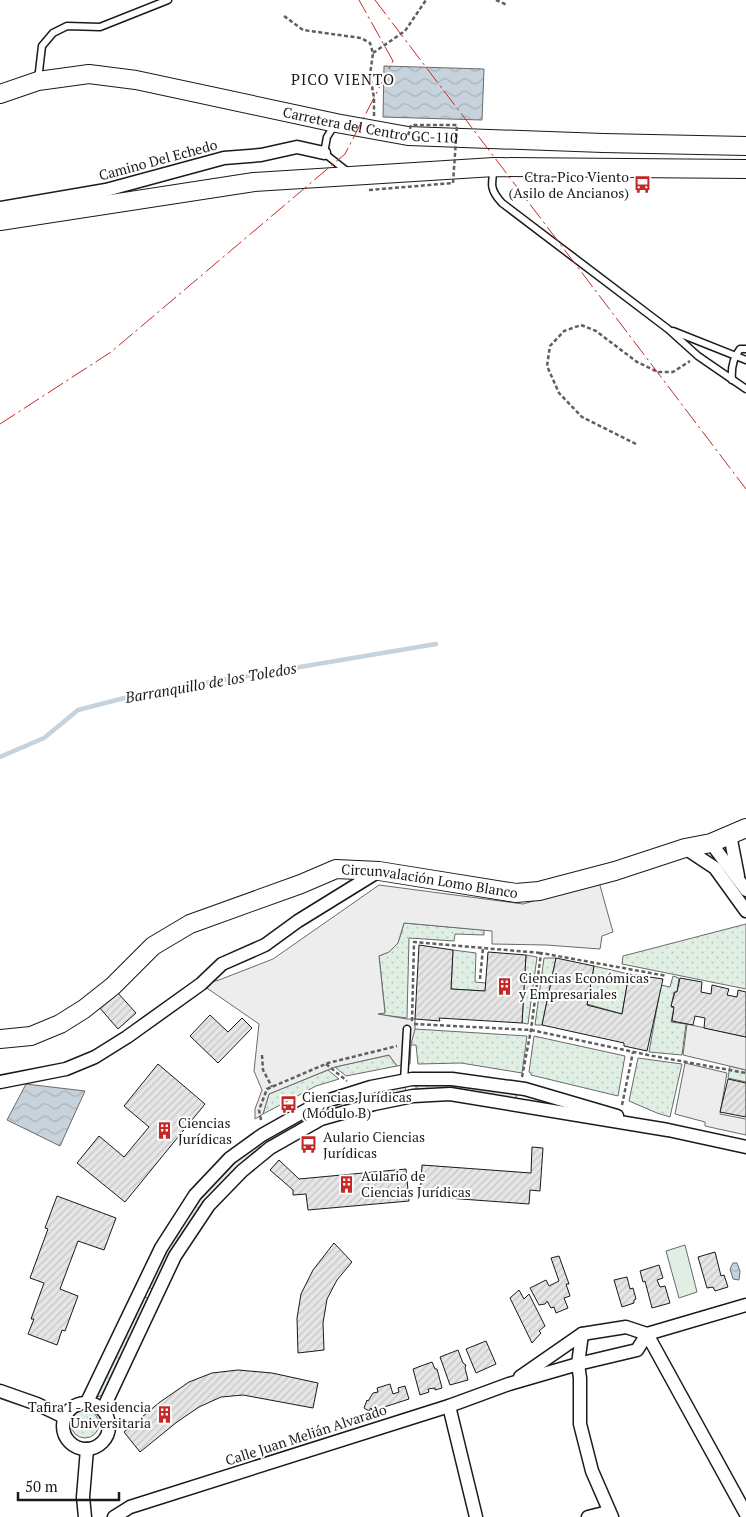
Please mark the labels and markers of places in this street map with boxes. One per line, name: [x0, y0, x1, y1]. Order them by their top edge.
place label: Ctra. Pico Viento (Asilo de Ancianos): [508, 167, 629, 202]
bus stop icon: Ctra. Pico Viento (Asilo de Ancianos): [633, 175, 653, 195]
place label: Ciencias Económicas y Empresariales: [518, 968, 649, 1003]
building icon: Ciencias Económicas y Empresariales: [495, 976, 515, 996]
place label: Ciencias Jurídicas (Módulo B): [302, 1087, 412, 1122]
bus stop icon: Ciencias Jurídicas (Módulo B): [278, 1095, 298, 1115]
place label: Ciencias Jurídicas: [178, 1113, 232, 1148]
building icon: Ciencias Jurídicas: [154, 1121, 174, 1141]
place label: Aulario Ciencias Jurídicas: [323, 1127, 425, 1162]
bus stop icon: Aulario Ciencias Jurídicas: [299, 1135, 319, 1155]
place label: Aulario de Ciencias Jurídicas: [361, 1166, 471, 1201]
building icon: Aulario de Ciencias Jurídicas: [337, 1174, 357, 1194]
place label: Tafira I - Residencia Universitaria: [28, 1397, 151, 1432]
building icon: Tafira I - Residencia Universitaria: [155, 1405, 175, 1425]

